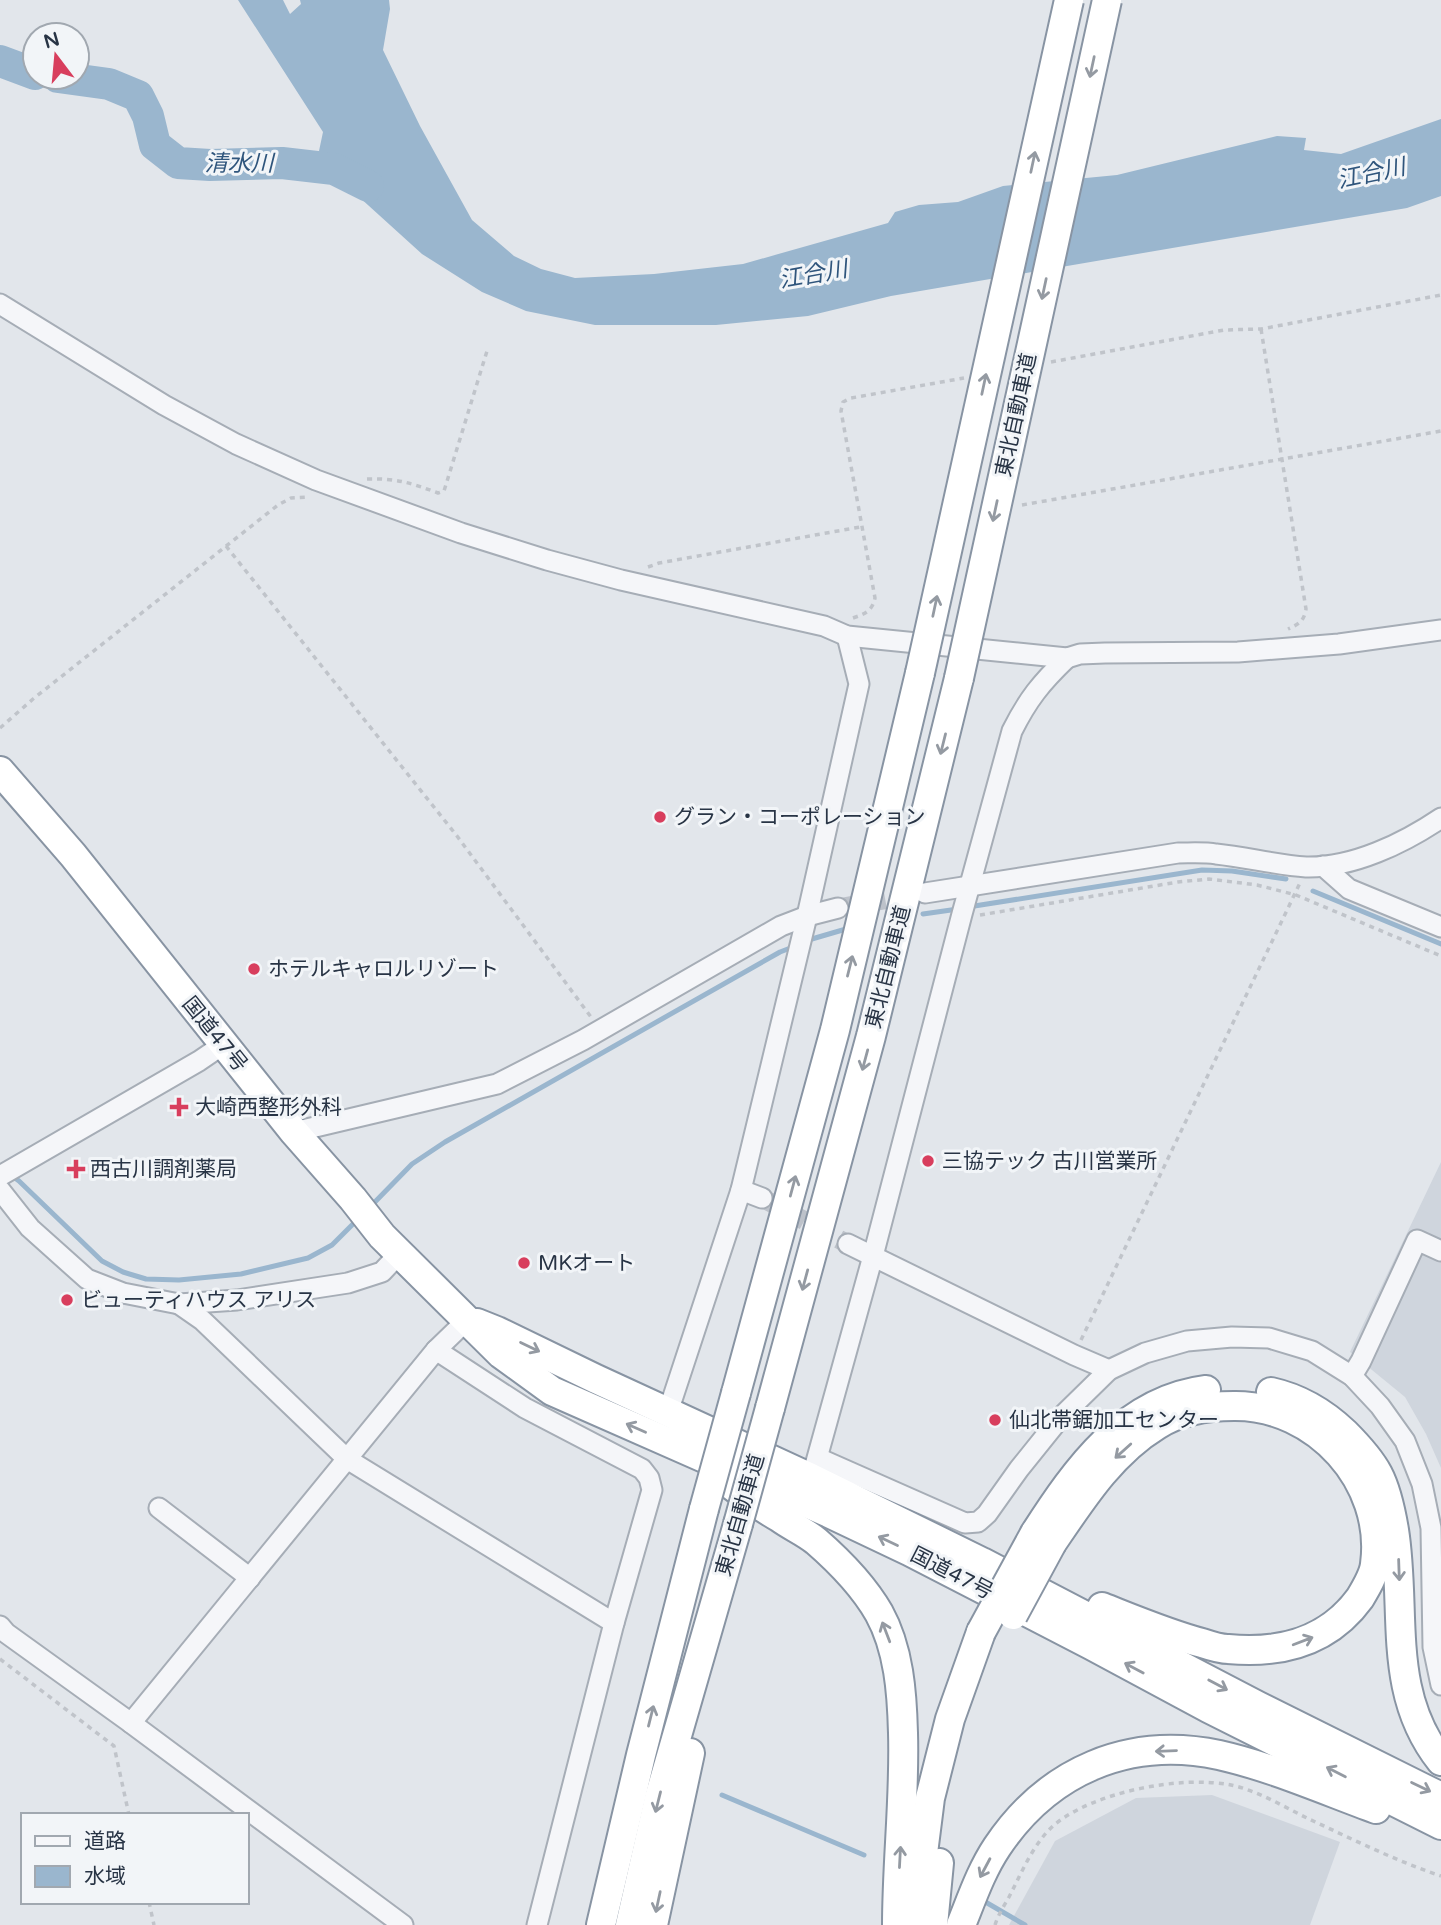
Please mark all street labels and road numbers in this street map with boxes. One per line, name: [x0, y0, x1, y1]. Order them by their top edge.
street label: 東北自動車道: [991, 351, 1042, 479]
street label: 東北自動車道: [861, 903, 916, 1031]
street label: 国道47号: [177, 992, 252, 1077]
street label: 東北自動車道: [711, 1451, 770, 1579]
street label: 国道47号: [906, 1542, 997, 1605]

